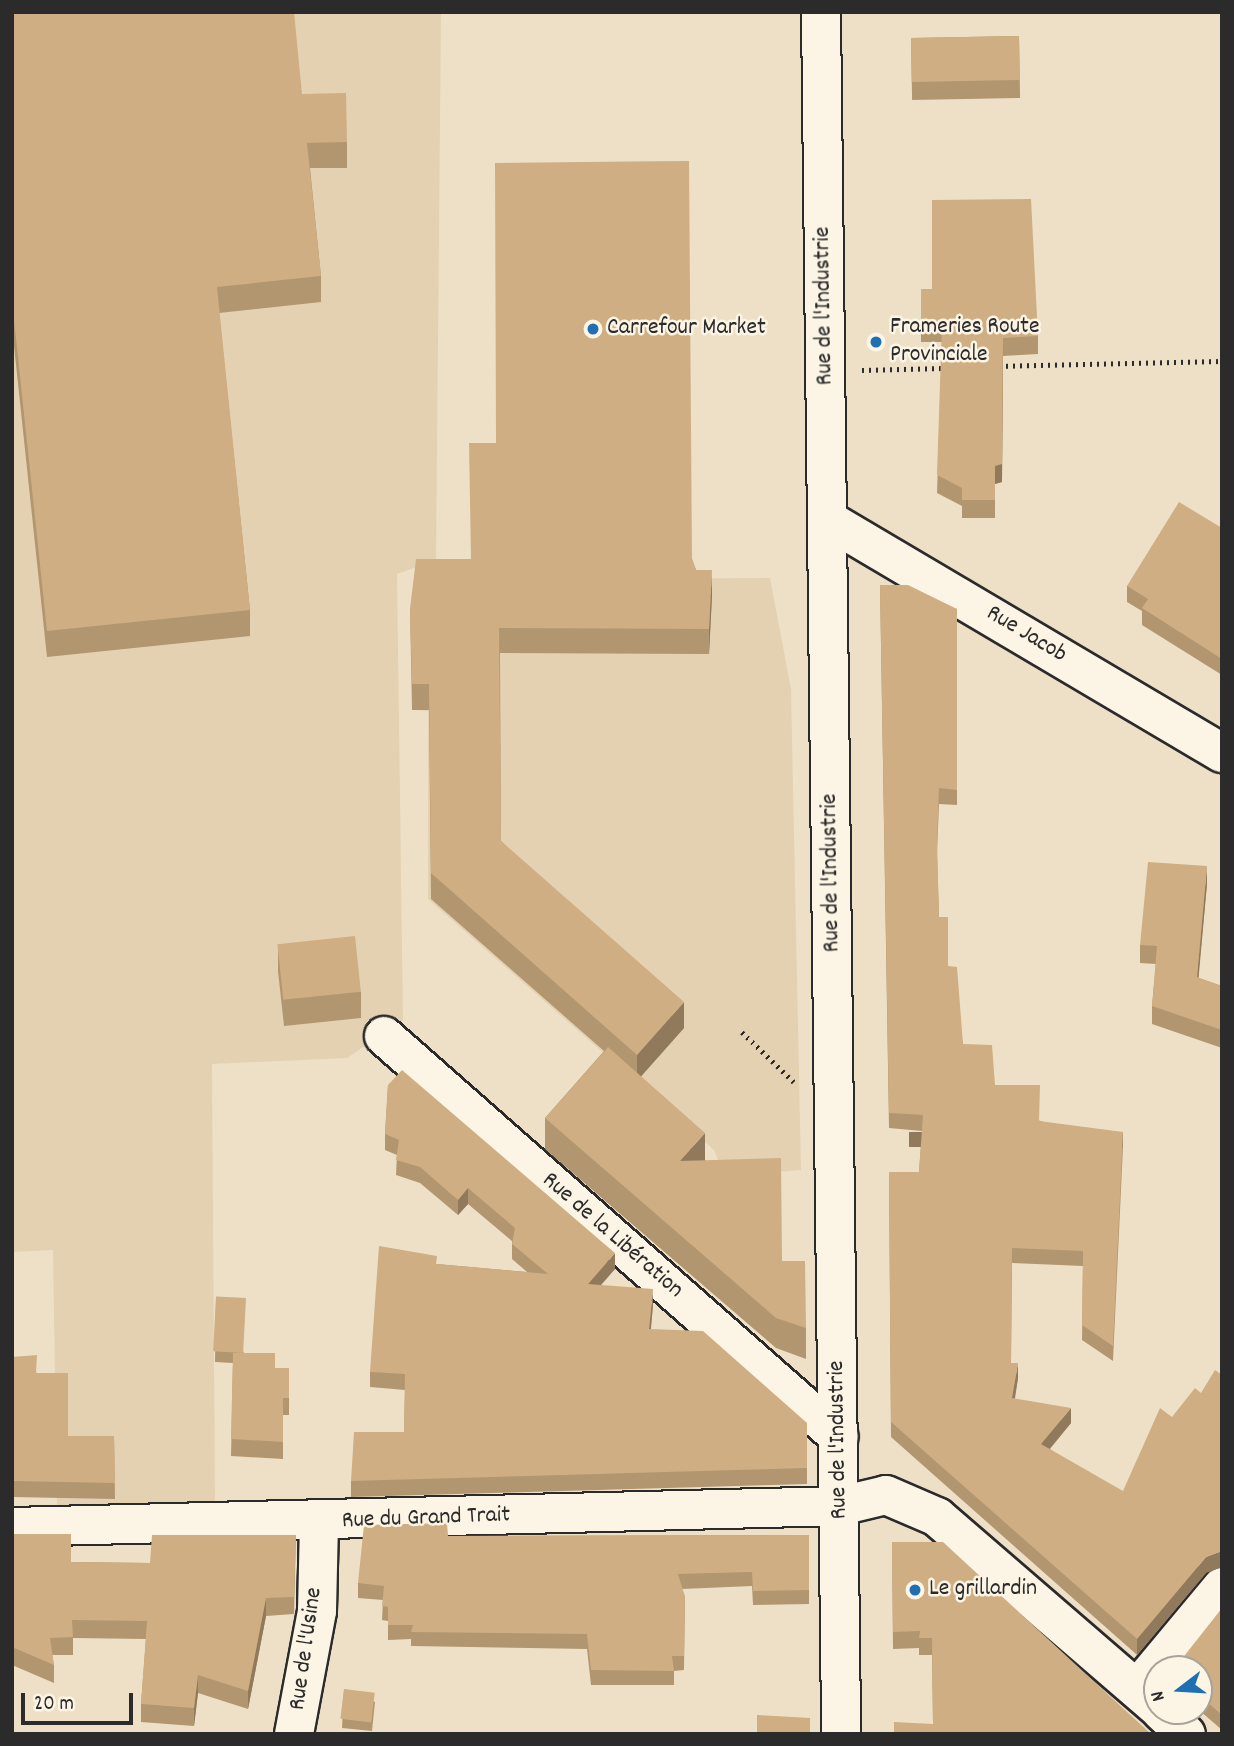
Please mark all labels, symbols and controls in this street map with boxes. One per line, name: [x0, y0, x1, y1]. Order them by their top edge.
street label: Rue de l'Industrie: [809, 226, 841, 386]
place label: Frameries Route Provinciale: [890, 314, 1039, 370]
place label: Carrefour Market: [607, 315, 766, 343]
marker: Carrefour Market: [585, 321, 601, 337]
marker: Frameries Route Provinciale: [868, 334, 884, 350]
street label: Rue Jacob: [981, 600, 1071, 670]
street label: Rue de l'Industrie: [816, 793, 848, 953]
street label: Rue de la Libération: [535, 1167, 689, 1305]
street label: Rue de l'Industrie: [823, 1360, 855, 1520]
street label: Rue du Grand Trait: [341, 1502, 511, 1536]
place label: Le grillardin: [929, 1576, 1037, 1604]
marker: Le grillardin: [907, 1582, 923, 1598]
street label: Rue de l'Usine: [284, 1586, 330, 1712]
north arrow: [1143, 1655, 1213, 1725]
scale bar: [24, 1680, 136, 1724]
text: N: [1145, 1687, 1174, 1704]
text: 20 m: [34, 1690, 74, 1720]

